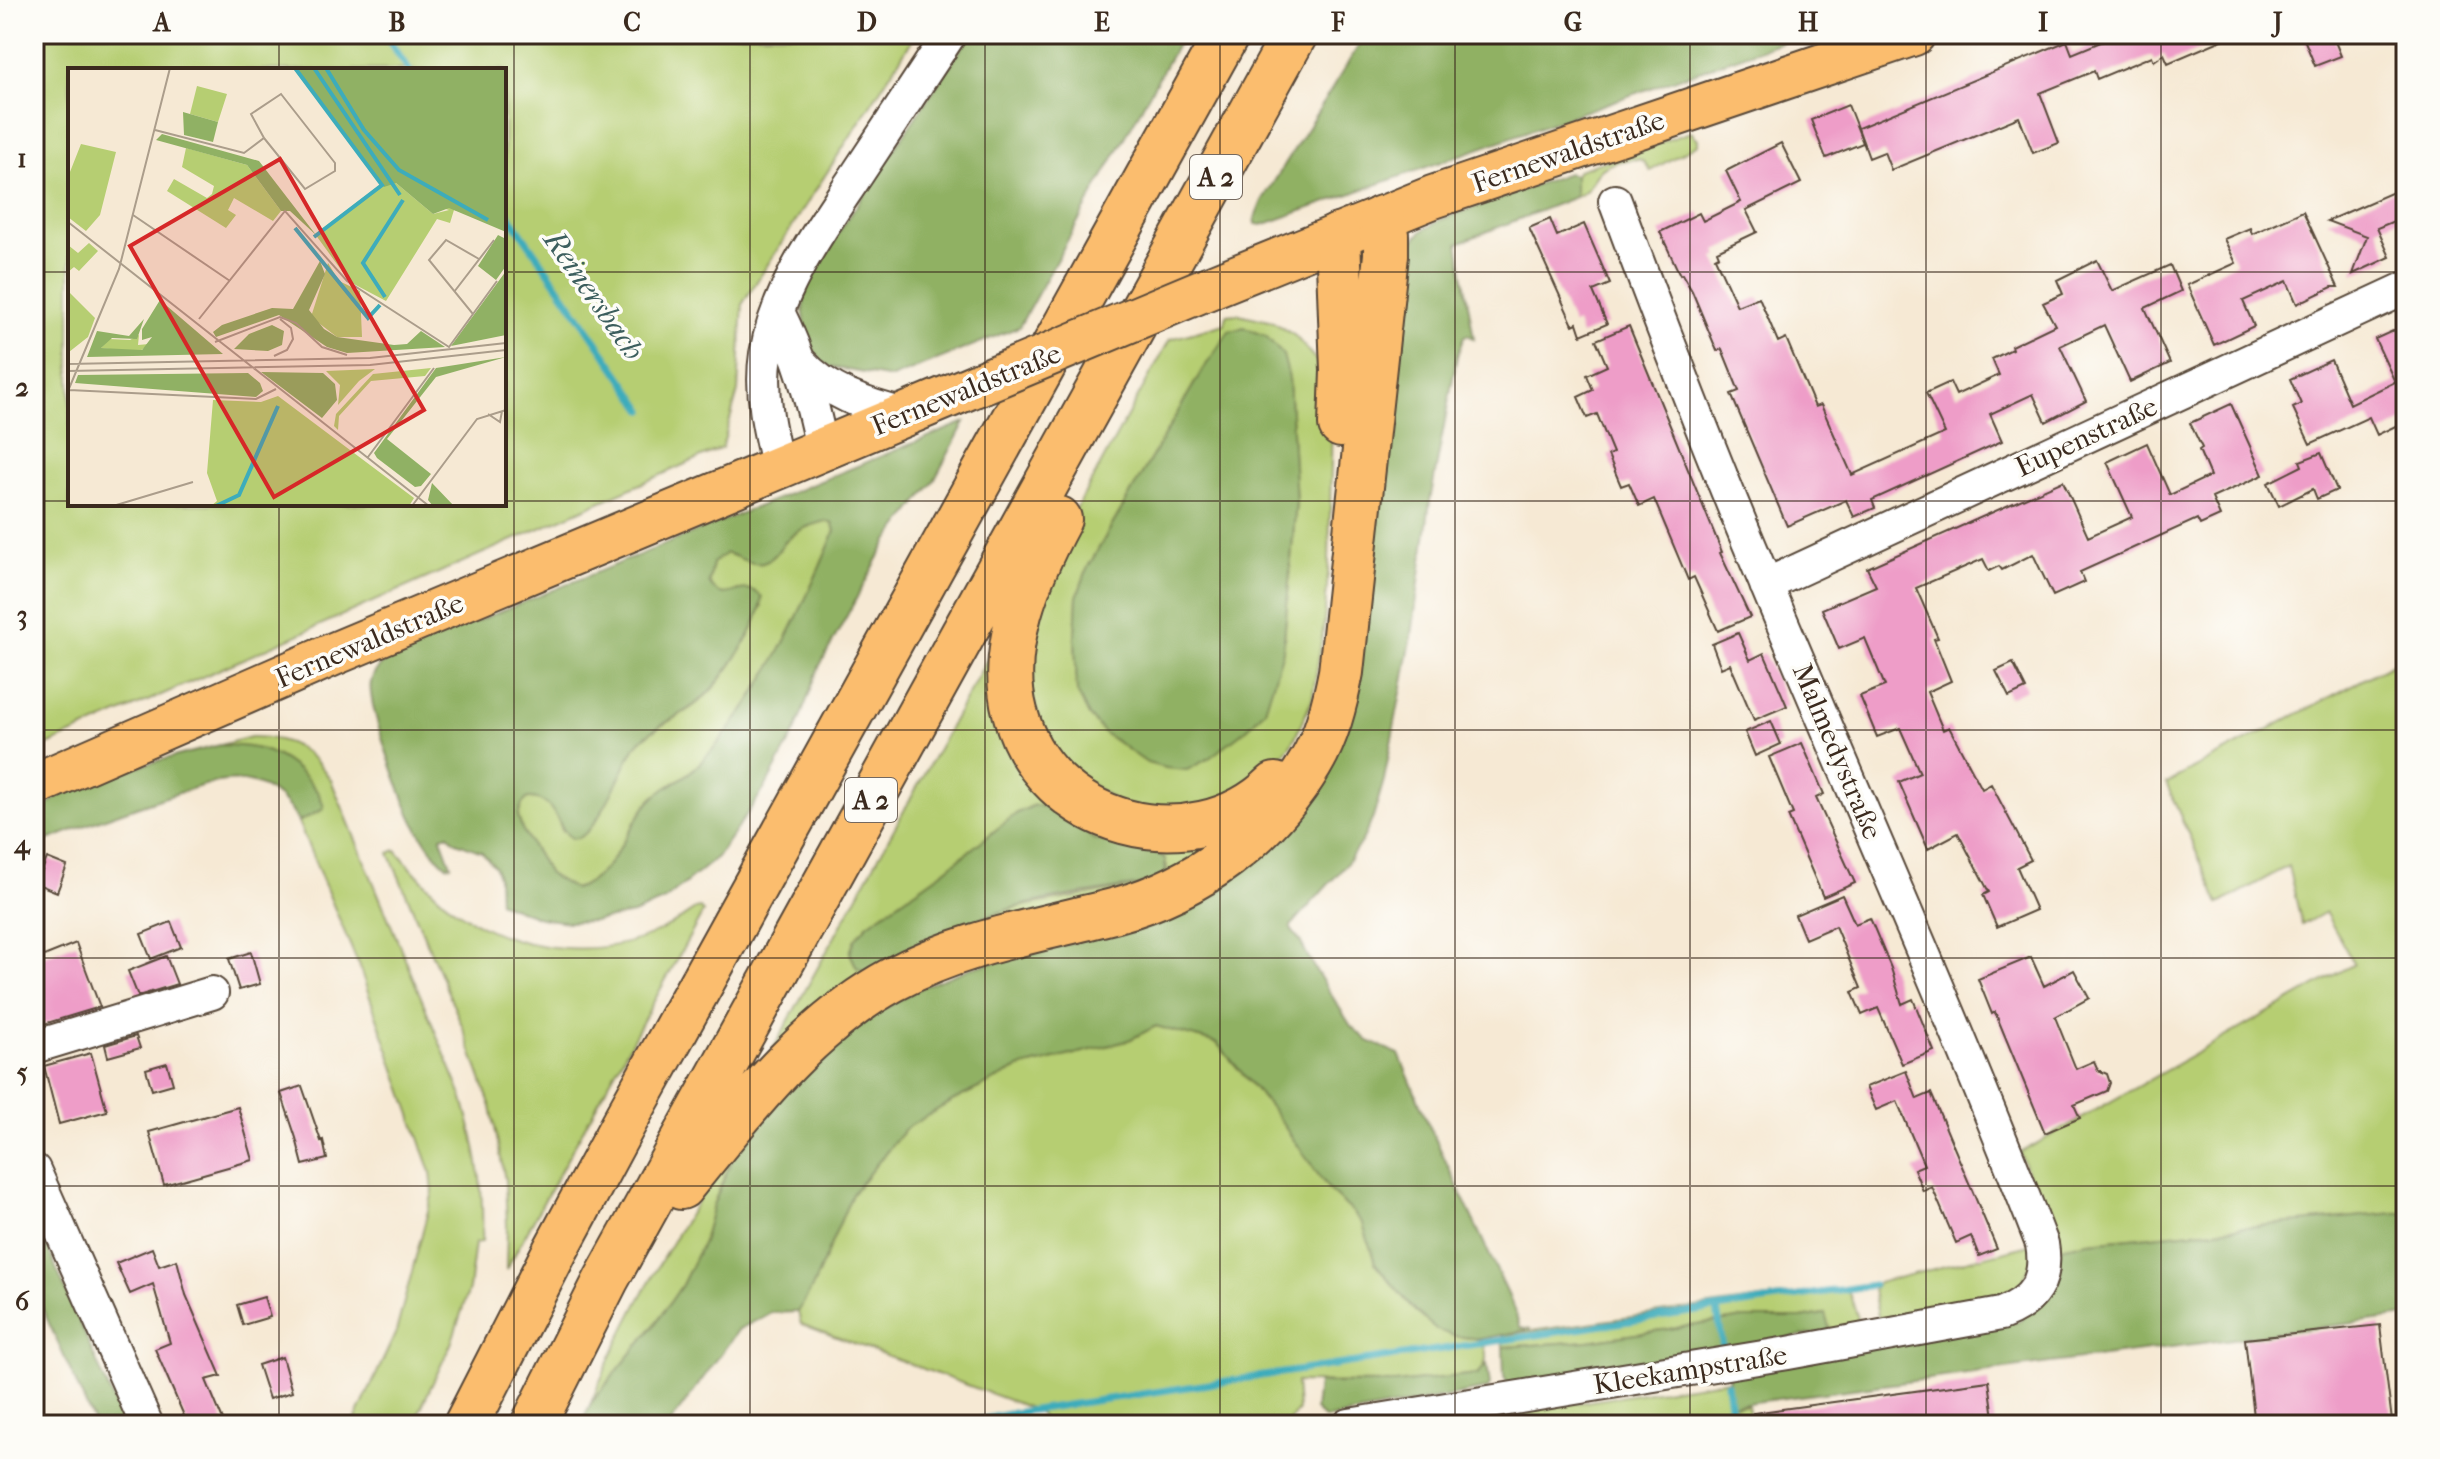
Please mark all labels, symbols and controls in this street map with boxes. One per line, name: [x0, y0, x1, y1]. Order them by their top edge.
text: A: [152, 7, 172, 38]
text: B: [389, 7, 406, 38]
text: C: [623, 7, 641, 38]
text: D: [857, 7, 877, 38]
text: E: [1094, 7, 1110, 38]
text: F: [1330, 7, 1345, 38]
text: G: [1564, 7, 1582, 38]
text: H: [1798, 7, 1819, 38]
text: I: [2038, 7, 2048, 38]
text: J: [2270, 7, 2283, 38]
inset map: [68, 68, 506, 506]
street label: Fernewaldstraße: [1468, 103, 1669, 200]
text: 1: [17, 143, 27, 174]
road number: A 2: [1190, 155, 1242, 199]
water label: Reinersbach: [535, 222, 651, 367]
street label: Fernewaldstraße: [867, 336, 1066, 442]
text: 2: [15, 372, 29, 403]
street label: Eupenstraße: [2010, 389, 2162, 484]
street label: Fernewaldstraße: [270, 586, 468, 695]
text: 3: [17, 600, 27, 631]
street label: Malmedystraße: [1786, 658, 1889, 844]
road number: A 2: [845, 778, 897, 822]
text: 4: [13, 829, 31, 861]
text: 5: [16, 1057, 28, 1088]
text: 6: [15, 1286, 30, 1317]
street label: Kleekampstraße: [1591, 1338, 1789, 1401]

